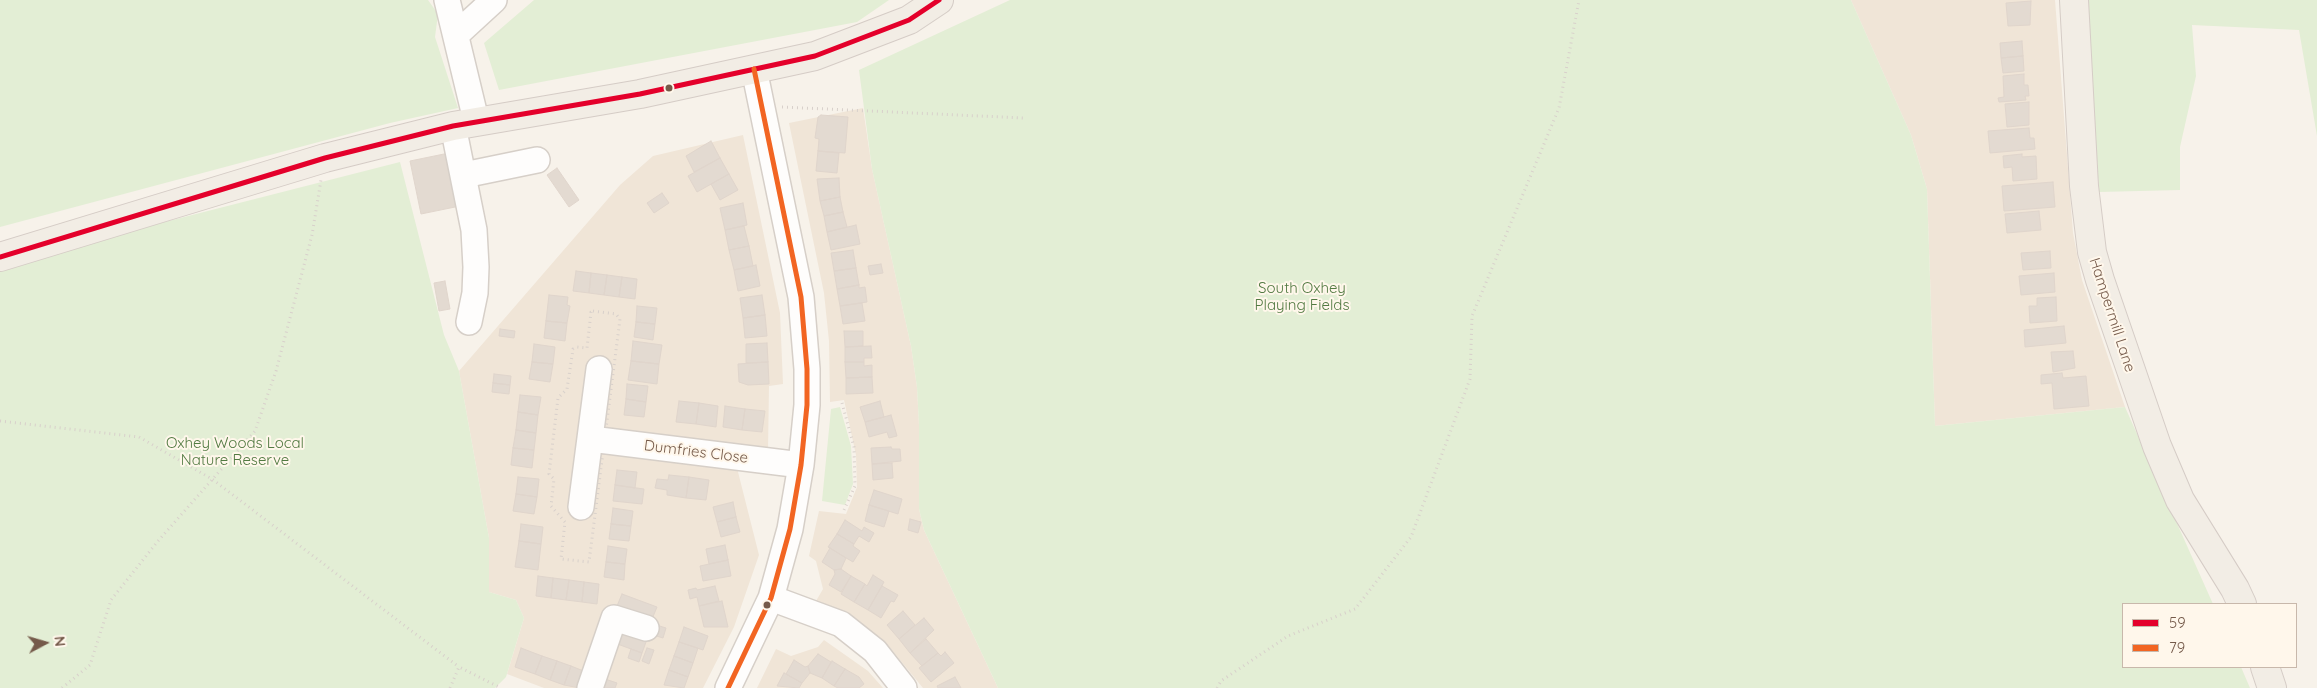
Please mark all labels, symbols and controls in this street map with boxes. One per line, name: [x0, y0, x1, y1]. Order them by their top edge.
unlabelled marker: [664, 83, 674, 93]
street label: Hampermill Lane: [2085, 256, 2139, 374]
park label: South Oxhey Playing Fields: [1255, 279, 1349, 314]
park label: Oxhey Woods Local Nature Reserve: [166, 434, 304, 469]
street label: Dumfries Close: [643, 437, 749, 467]
unlabelled marker: [762, 600, 772, 610]
legend: [2122, 603, 2297, 668]
text: 59: [2169, 613, 2186, 632]
north arrow: [20, 618, 70, 668]
text: N: [50, 635, 69, 647]
text: 79: [2169, 638, 2185, 657]

